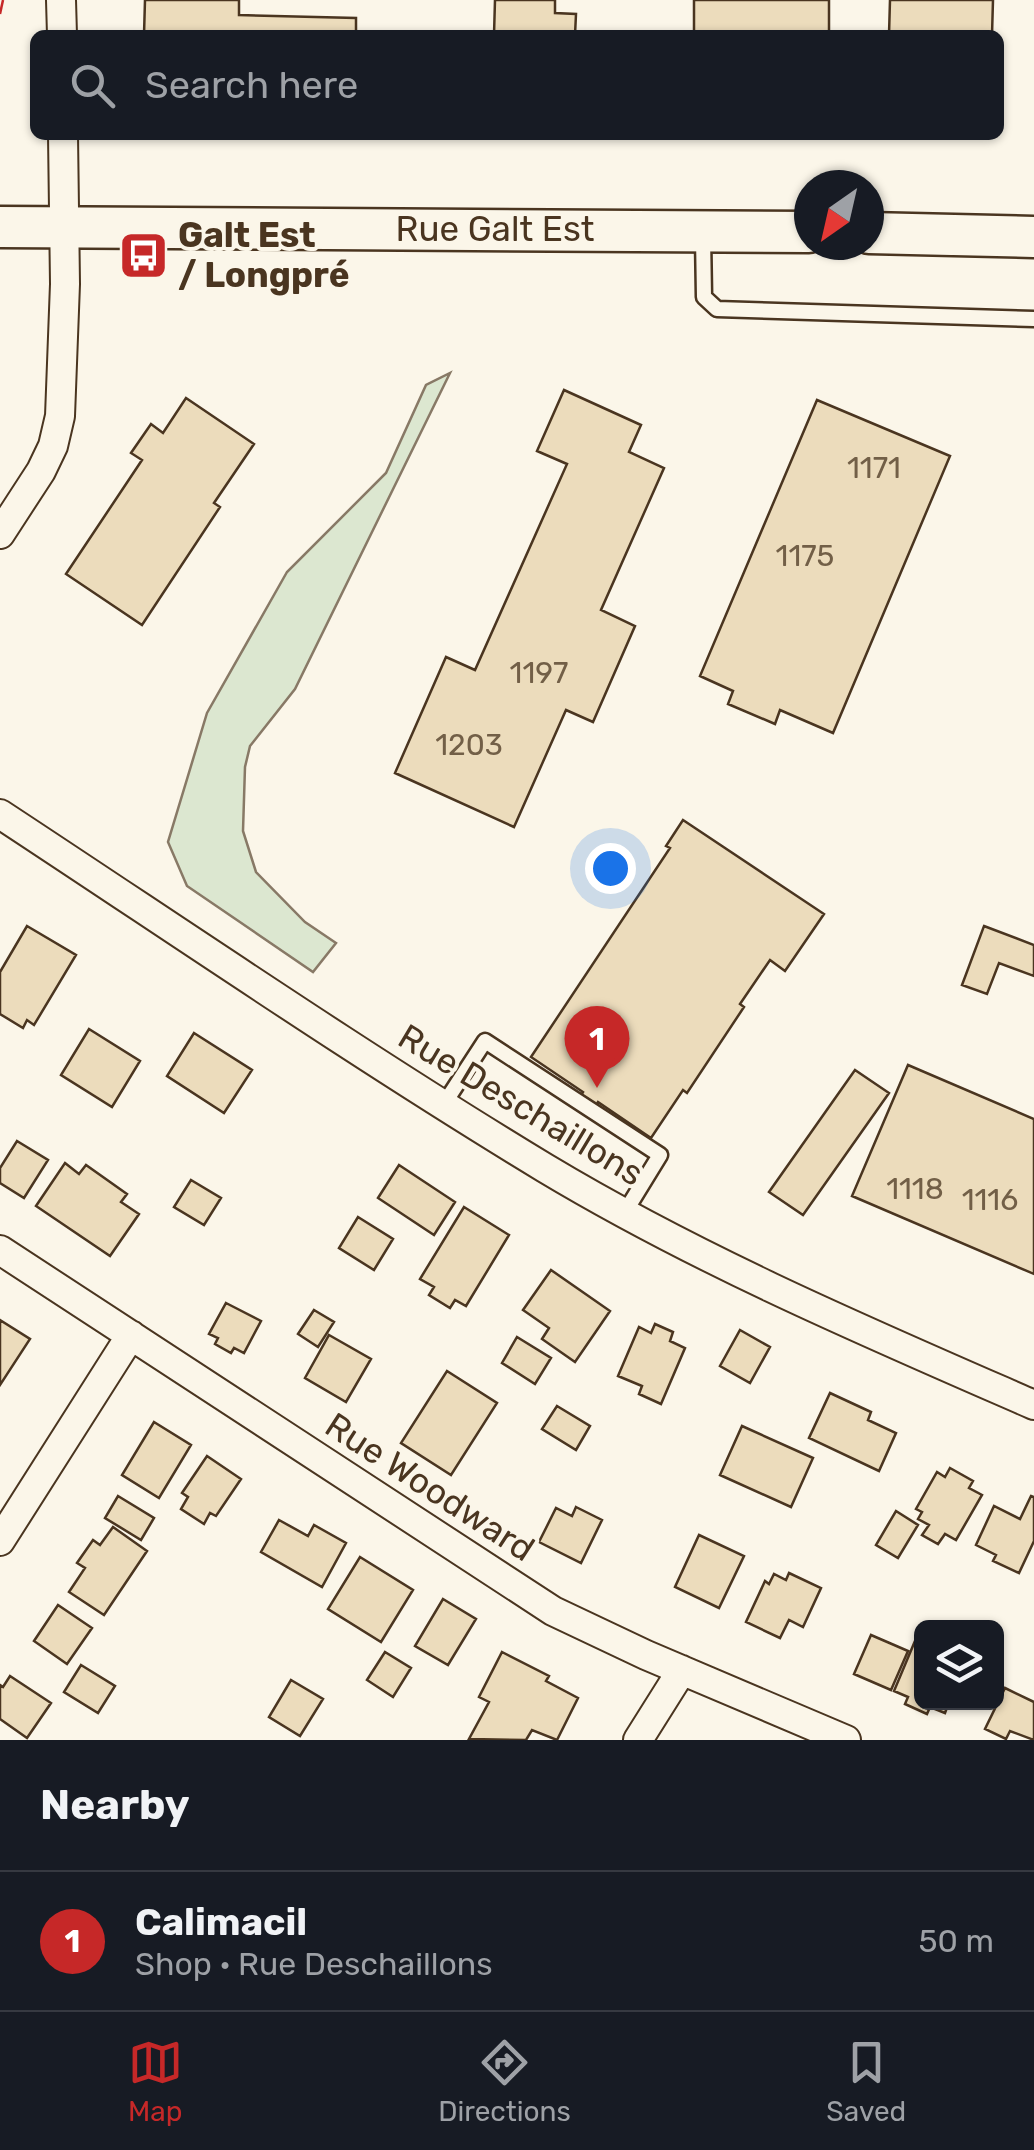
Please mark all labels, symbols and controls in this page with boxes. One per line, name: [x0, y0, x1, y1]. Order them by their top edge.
search box: [30, 30, 1004, 140]
icon: search: [65, 58, 120, 113]
text: Search here: [145, 62, 358, 108]
north arrow: [794, 170, 884, 260]
street label: Rue Galt Est: [396, 208, 594, 250]
place label: Galt Est / Longpré: [178, 214, 350, 296]
bus stop icon: Galt Est / Longpré: [117, 229, 169, 281]
house number: 1171: [847, 450, 901, 486]
house number: 1175: [776, 538, 834, 574]
house number: 1197: [510, 655, 568, 691]
house number: 1203: [435, 727, 503, 763]
your location: [585, 843, 636, 894]
pin: 1: [564, 1006, 630, 1088]
street label: Rue Deschaillons: [391, 1015, 651, 1195]
house number: 1118: [886, 1171, 944, 1207]
house number: 1116: [962, 1182, 1018, 1218]
street label: Rue Woodward: [318, 1404, 542, 1570]
map controls: [914, 1620, 1004, 1710]
button: layers: [914, 1620, 1004, 1710]
text: Nearby: [40, 1780, 190, 1830]
text: Calimacil: [135, 1899, 307, 1945]
text: 1: [65, 1922, 80, 1960]
text: 50 m: [918, 1922, 994, 1960]
text: Shop · Rue Deschaillons: [135, 1945, 493, 1983]
tab: Map: [128, 2035, 183, 2128]
tab: Directions: [438, 2035, 571, 2128]
tab: Saved: [826, 2035, 906, 2128]

